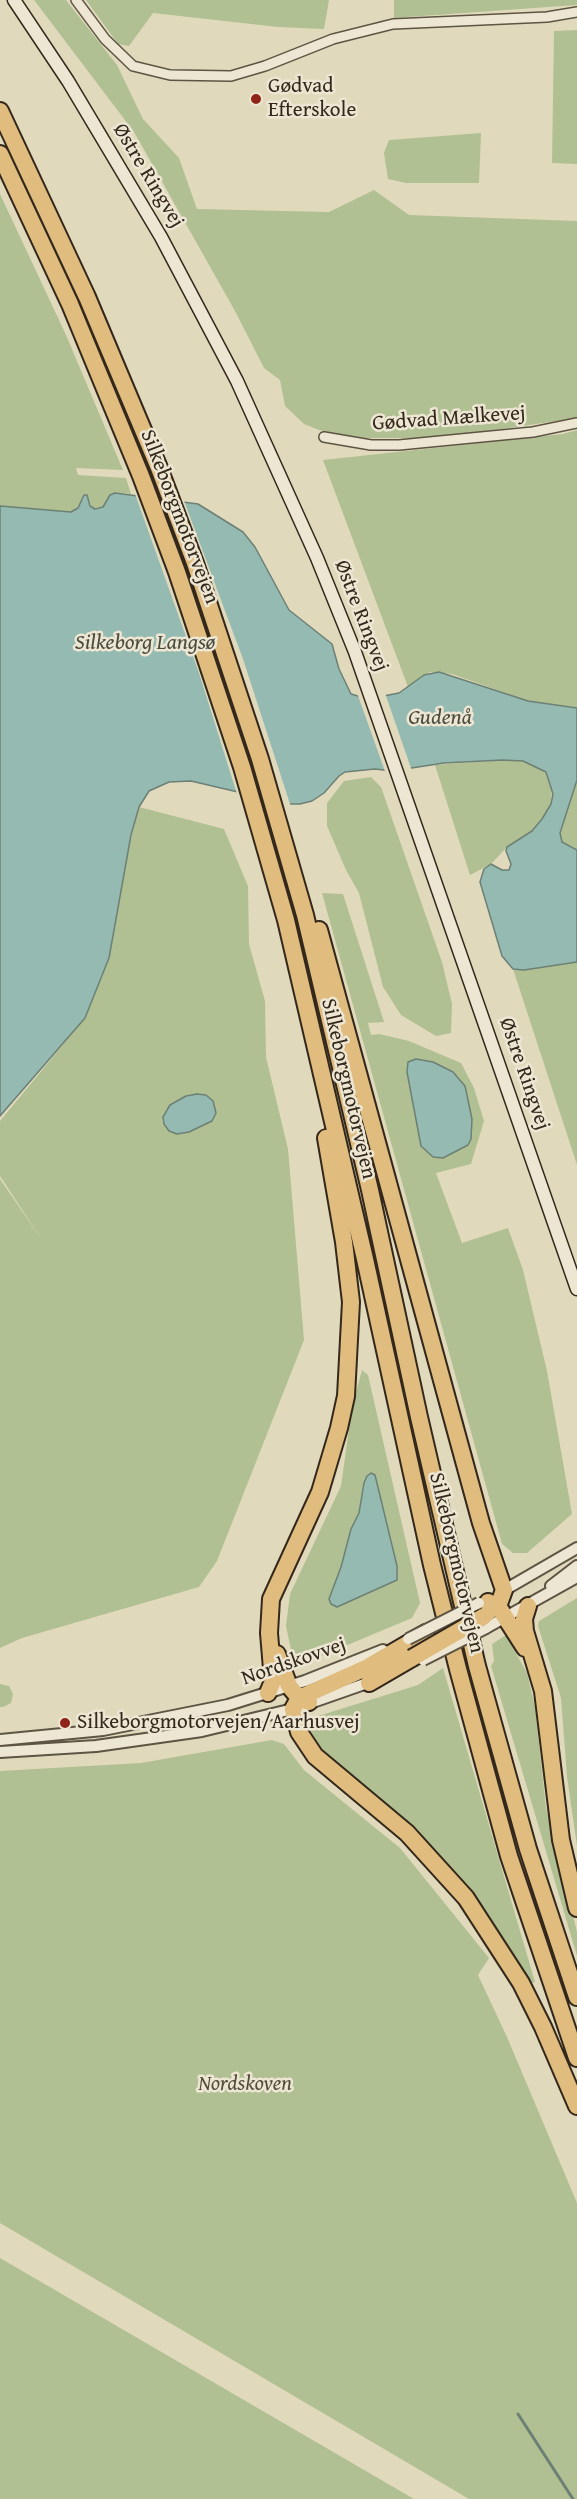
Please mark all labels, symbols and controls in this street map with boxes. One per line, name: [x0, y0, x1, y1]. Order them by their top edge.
place label: Gødvad Efterskole: [268, 74, 356, 124]
marker: Gødvad Efterskole: [249, 92, 263, 106]
street label: Østre Ringvej: [107, 119, 189, 233]
street label: Gødvad Mælkevej: [372, 401, 526, 437]
street label: Silkeborgmotorvejen: [134, 426, 224, 608]
street label: Østre Ringvej: [328, 557, 394, 675]
water label: Silkeborg Langsø: [75, 630, 215, 656]
water label: Gudenå: [408, 705, 472, 731]
street label: Silkeborgmotorvejen: [315, 996, 381, 1182]
street label: Østre Ringvej: [493, 1015, 555, 1133]
street label: Silkeborgmotorvejen: [423, 1470, 489, 1656]
street label: Nordskovvej: [238, 1632, 350, 1692]
place label: Silkeborgmotorvejen/Aarhusvej: [77, 1710, 360, 1736]
marker: Silkeborgmotorvejen/Aarhusvej: [58, 1716, 72, 1730]
park label: Nordskoven: [198, 2072, 292, 2098]

